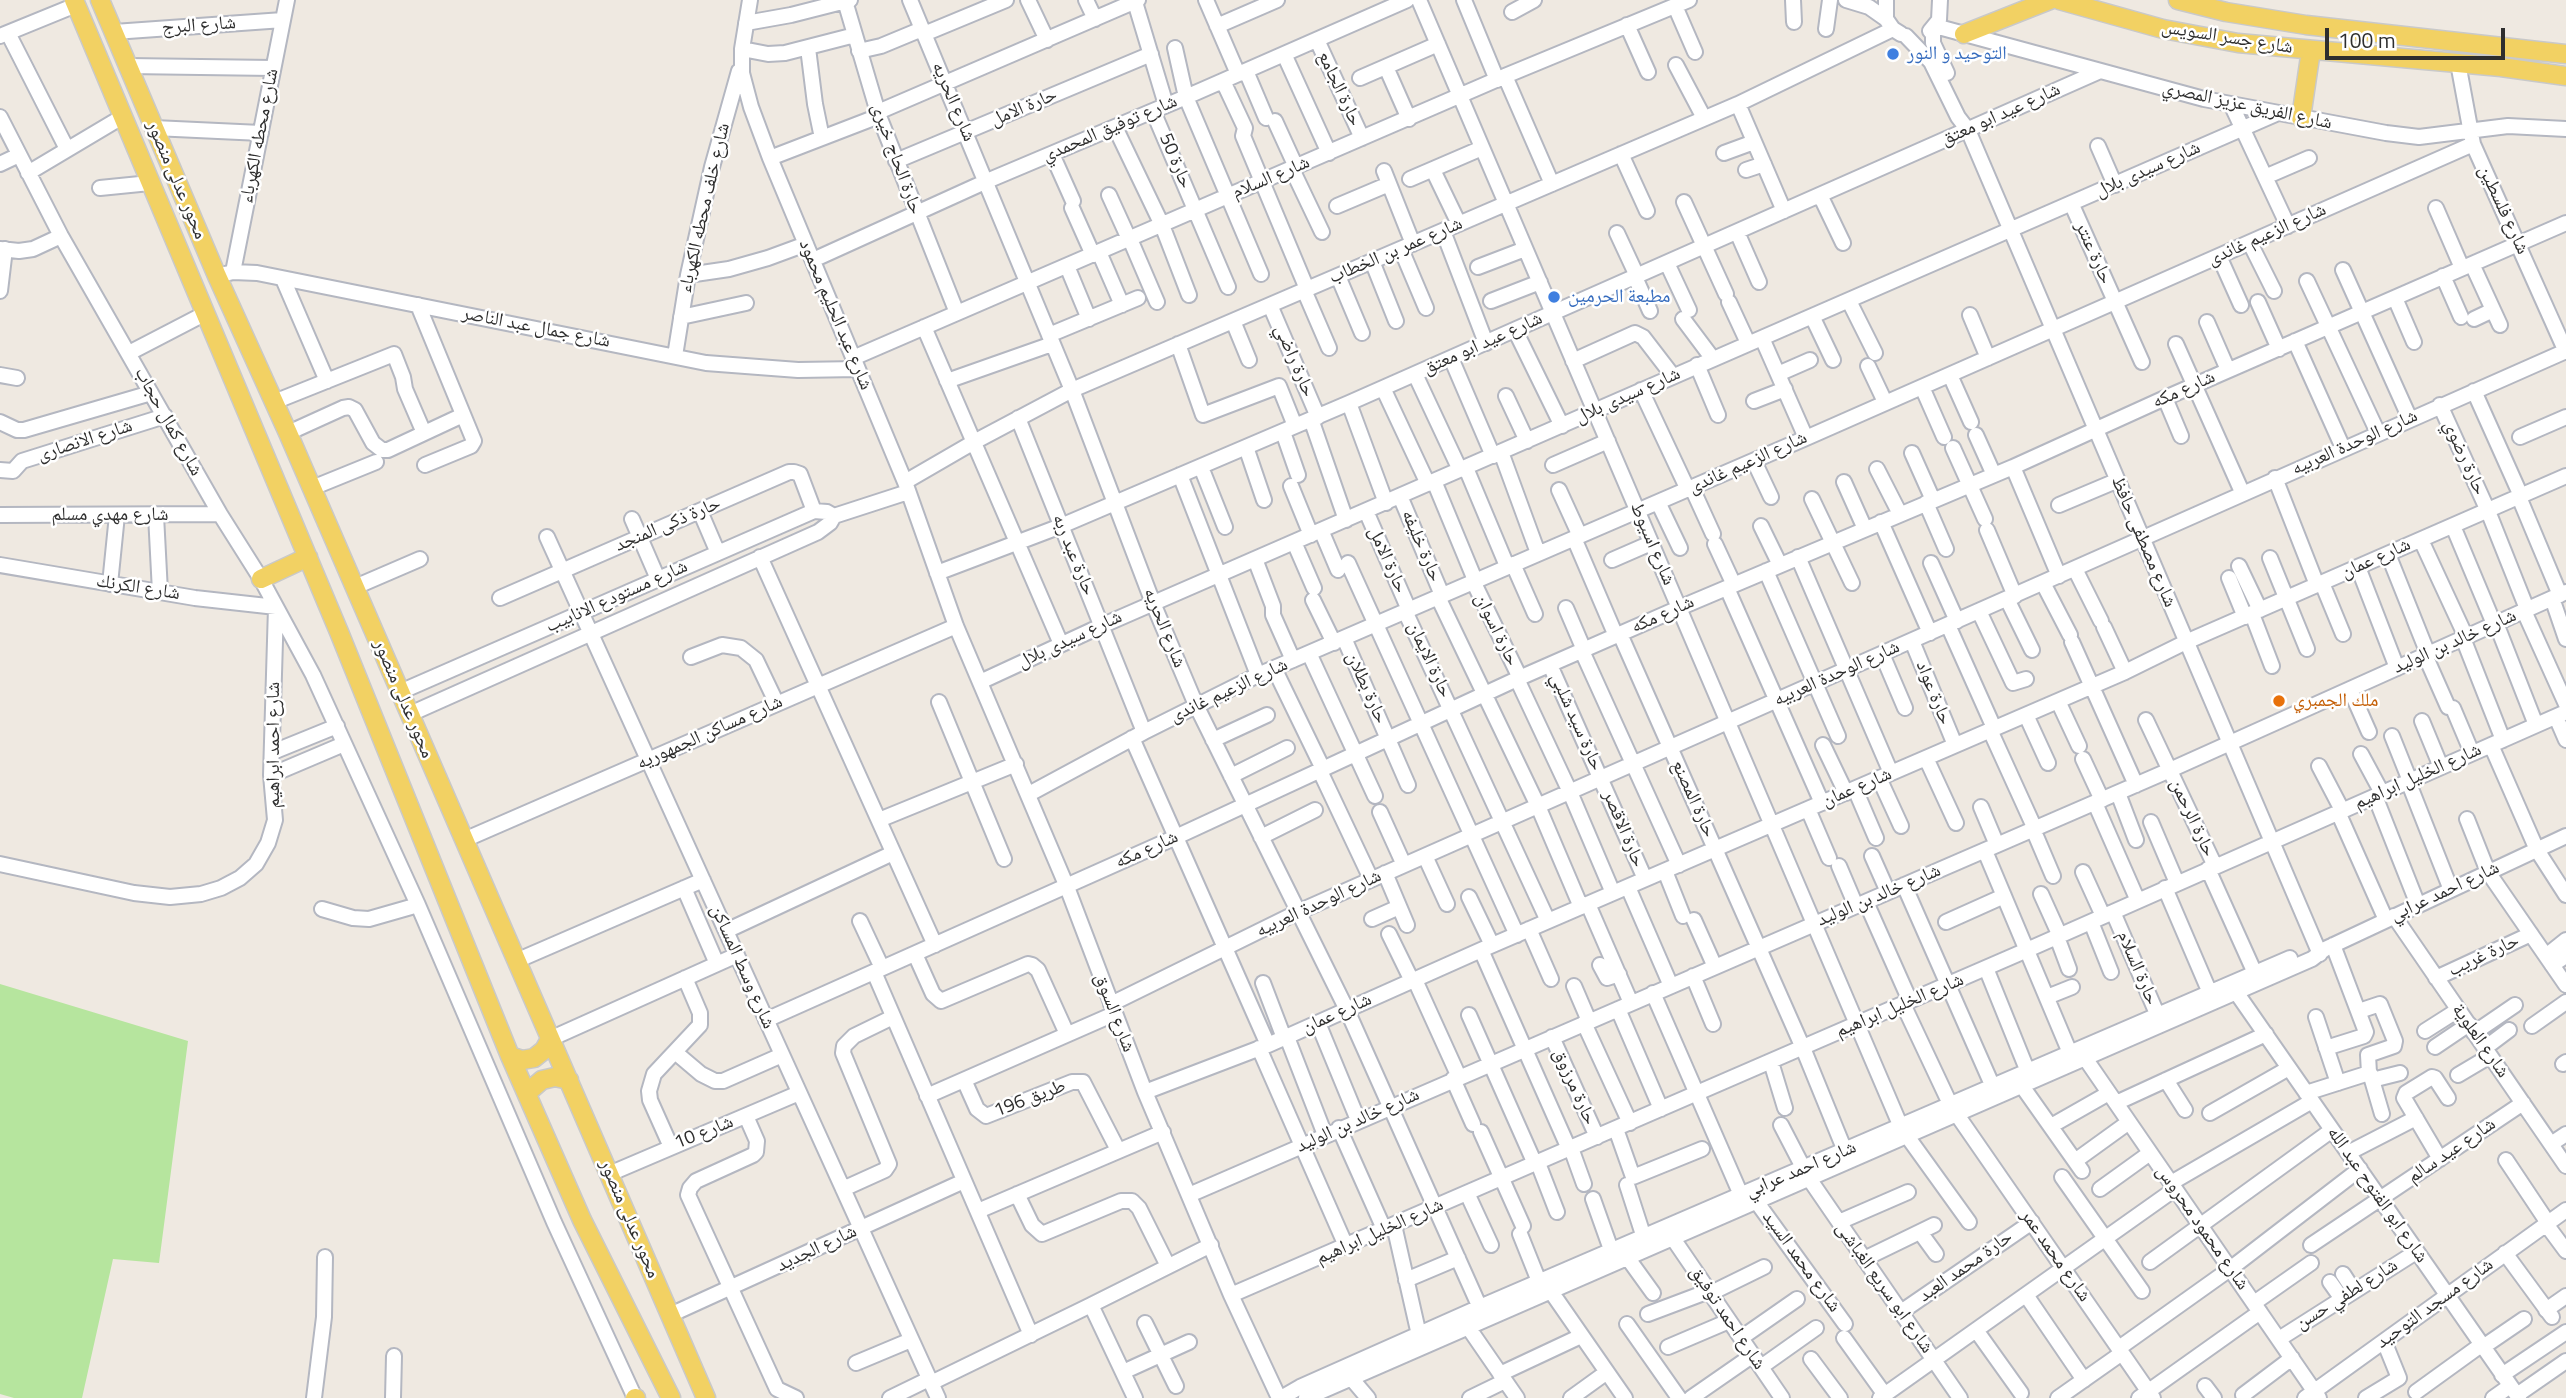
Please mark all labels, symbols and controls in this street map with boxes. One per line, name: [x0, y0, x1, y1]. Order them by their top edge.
street label: شارع البرج: [161, 12, 237, 40]
scale bar: [2328, 14, 2508, 58]
street label: شارع جسر السويس: [2160, 16, 2294, 60]
text: 100 m: [2338, 24, 2395, 56]
place label: التوحيد و النور: [1907, 43, 2007, 65]
marker: التوحيد و النور: [1885, 46, 1901, 62]
street label: حارة الجامع: [1312, 48, 1366, 130]
street label: شارع الحريه: [926, 59, 980, 145]
street label: شارع محطه الكهرباء: [236, 67, 284, 205]
street label: شارع الفريق عزيز المصري: [2160, 77, 2334, 135]
street label: شارع عيد ابو معتق: [1938, 78, 2064, 152]
street label: حارة الامل: [987, 84, 1061, 132]
street label: شارع توفيق المحمدي: [1039, 90, 1181, 168]
street label: حارة الحاج خيرى: [865, 100, 927, 218]
street label: محور عدلى منصور: [141, 117, 211, 243]
street label: شارع خلف محطه الكهرباء: [674, 121, 736, 295]
street label: حارة 50: [1153, 130, 1197, 192]
street label: شارع سيدى بلال: [2092, 137, 2204, 203]
street label: شارع السلام: [1229, 151, 1313, 205]
street label: شارع فلسطين: [2473, 162, 2533, 258]
street label: شارع الزعيم غاندى: [2204, 199, 2330, 271]
street label: شارع عمر بن الخطاب: [1326, 213, 1466, 289]
street label: حارة عنتر: [2069, 218, 2117, 288]
street label: شارع عبد الحليم محمود: [793, 236, 877, 394]
place label: مطبعة الحرمين: [1568, 286, 1670, 308]
marker: مطبعة الحرمين: [1546, 289, 1562, 305]
street label: شارع جمال عبد الناصر: [460, 302, 612, 354]
street label: شارع عيد ابو معتق: [1420, 307, 1546, 381]
street label: حارة راضي: [1269, 322, 1319, 400]
street label: شارع سيدى بلال: [1572, 363, 1684, 429]
street label: شارع كمال حجاب: [129, 364, 207, 480]
street label: شارع مكه: [2149, 366, 2219, 414]
street label: شارع الوحدة العربيه: [2288, 405, 2422, 481]
street label: شارع الانصارى: [35, 415, 135, 467]
street label: حارة رضوي: [2438, 417, 2490, 499]
street label: شارع الزعيم غاندى: [1685, 427, 1811, 499]
street label: شارع مصطفى حافظ: [2105, 473, 2181, 611]
street label: حارة ذكى المنجد: [612, 492, 724, 558]
street label: شارع اسيوط: [1624, 499, 1680, 589]
street label: شارع مهدي مسلم: [51, 504, 169, 526]
street label: حارة خليفه: [1396, 507, 1446, 585]
street label: حارة عبد ربه: [1046, 511, 1100, 599]
street label: حارة الامل: [1362, 523, 1412, 597]
street label: شارع عمان: [2338, 534, 2414, 584]
street label: شارع مستودع الانابيب: [543, 556, 691, 638]
street label: شارع الكرنك: [95, 570, 181, 606]
street label: شارع الحريه: [1138, 585, 1190, 671]
street label: حارة اسوان: [1469, 590, 1523, 670]
street label: شارع مكه: [1628, 591, 1698, 639]
street label: شارع خالد بن الوليد: [2390, 605, 2520, 679]
street label: شارع سيدى بلال: [1014, 606, 1126, 674]
street label: حارة الايمان: [1402, 619, 1456, 701]
street label: محور عدلى منصور: [368, 636, 438, 762]
street label: شارع الوحدة العربيه: [1770, 636, 1904, 712]
street label: حارة بطلان: [1340, 649, 1392, 727]
street label: شارع الزعيم غاندى: [1166, 654, 1292, 728]
street label: حارة عواد: [1910, 658, 1956, 728]
street label: حارة سيد شلبي: [1544, 670, 1608, 774]
street label: شارع احمد ابراهيم: [263, 682, 285, 808]
place label: ملك الجمبري: [2293, 690, 2378, 712]
street label: شارع مساكن الجمهوريه: [634, 691, 786, 775]
marker: ملك الجمبري: [2271, 693, 2287, 709]
street label: شارع الخليل ابراهيم: [2351, 739, 2485, 815]
street label: حارة المصنع: [1666, 757, 1720, 841]
street label: شارع عمان: [1819, 763, 1895, 813]
street label: حارة الرحمن: [2164, 775, 2220, 861]
street label: حارة الاقصر: [1597, 787, 1649, 871]
street label: شارع مكه: [1112, 826, 1182, 874]
street label: شارع احمد عرابي: [2387, 857, 2503, 927]
street label: شارع خالد بن الوليد: [1814, 860, 1944, 932]
street label: شارع الوحدة العربيه: [1253, 865, 1385, 943]
street label: شارع وسط المساكن: [704, 901, 780, 1033]
street label: حارة السلام: [2111, 928, 2163, 1008]
street label: حارة غريب: [2445, 930, 2523, 982]
street label: شارع الخليل ابراهيم: [1833, 969, 1967, 1043]
street label: شارع السوق: [1089, 970, 1139, 1056]
street label: شارع عمان: [1299, 989, 1375, 1039]
street label: شارع العلوية: [2446, 999, 2514, 1083]
street label: حارة مرزوق: [1547, 1045, 1601, 1129]
street label: طريق 196: [991, 1075, 1069, 1123]
street label: شارع خالد بن الوليد: [1293, 1084, 1423, 1158]
street label: شارع 10: [671, 1111, 737, 1155]
street label: شارع عيد سالم: [2404, 1113, 2500, 1189]
street label: شارع ابو الفتوح عبد الله: [2321, 1122, 2433, 1268]
street label: شارع احمد عرابي: [1742, 1136, 1860, 1204]
street label: محور عدلى منصور: [594, 1156, 664, 1282]
street label: شارع محمود محروس: [2150, 1161, 2254, 1295]
street label: شارع الخليل ابراهيم: [1313, 1194, 1447, 1270]
street label: شارع محمد عمر: [2015, 1205, 2095, 1307]
street label: شارع محمد السيد: [1757, 1207, 1845, 1317]
street label: شارع ابو سريع الغباشى: [1830, 1218, 1938, 1358]
street label: شارع الجديد: [773, 1220, 861, 1278]
street label: حارة محمد العبد: [1915, 1226, 2017, 1308]
street label: شارع لطفي حسن: [2291, 1254, 2403, 1336]
street label: شارع مسجد التوحيد: [2372, 1254, 2498, 1354]
street label: شارع احمد توفيق: [1684, 1262, 1770, 1374]

